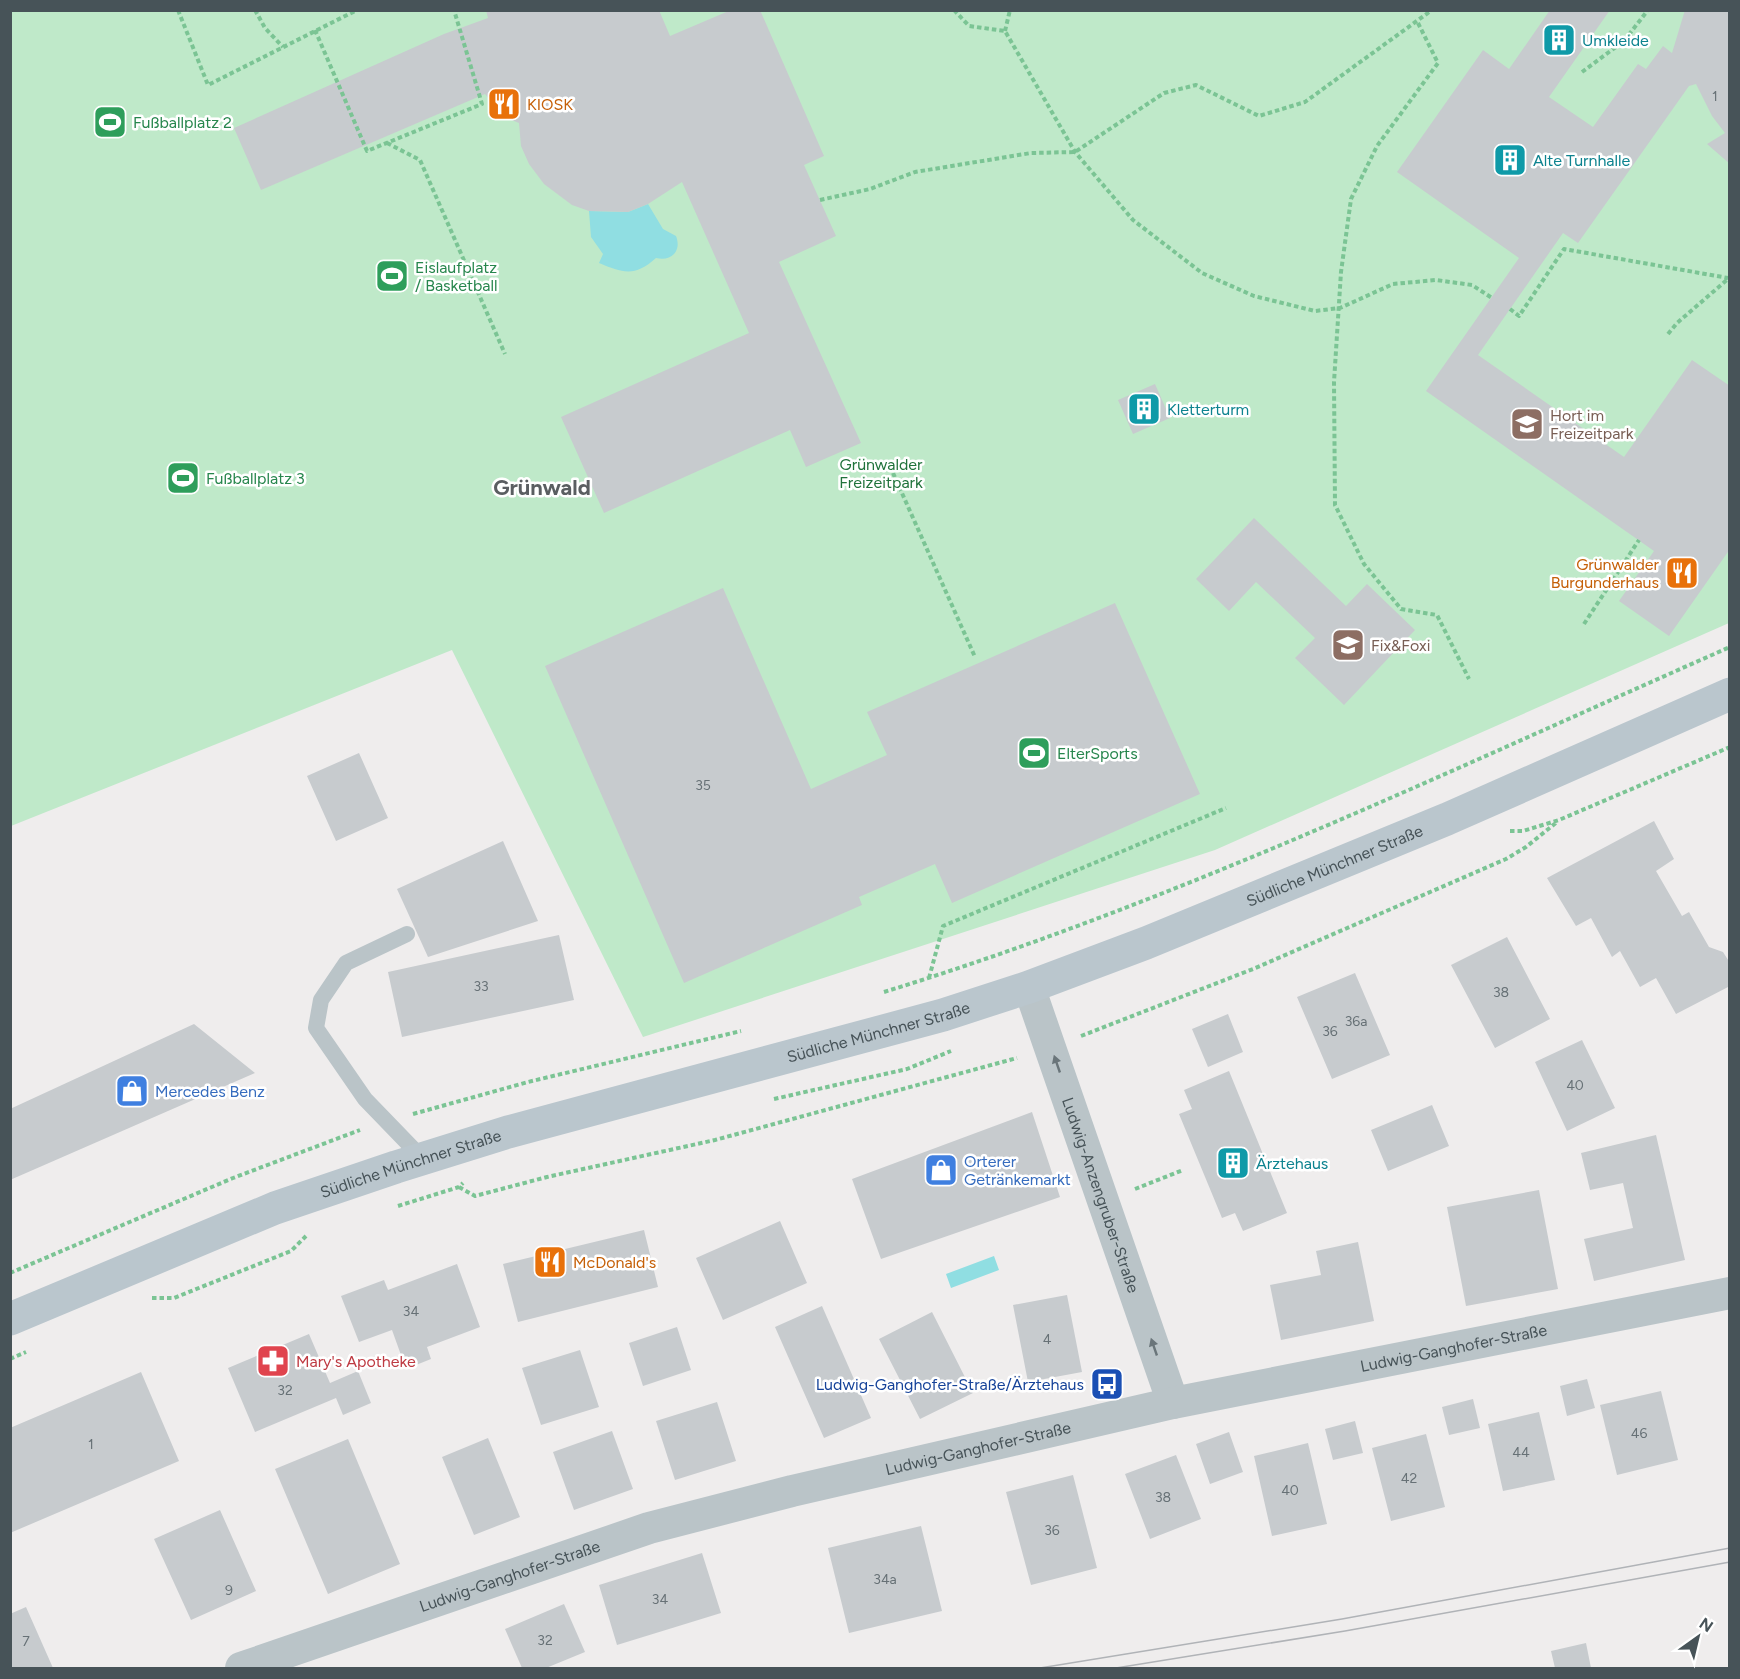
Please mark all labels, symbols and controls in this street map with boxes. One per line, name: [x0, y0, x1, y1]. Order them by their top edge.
building icon: Umkleide: [1541, 22, 1577, 58]
place label: Umkleide: [1582, 31, 1649, 50]
restaurant icon: KIOSK: [486, 86, 522, 122]
house number: 1: [1712, 88, 1718, 105]
place label: KIOSK: [527, 95, 573, 114]
sports icon: Fußballplatz 2: [92, 104, 128, 140]
place label: Fußballplatz 2: [133, 113, 232, 132]
building icon: Alte Turnhalle: [1492, 142, 1528, 178]
place label: Alte Turnhalle: [1533, 151, 1631, 170]
sports icon: Eislaufplatz / Basketball: [374, 258, 410, 294]
place label: Eislaufplatz / Basketball: [415, 258, 498, 295]
building icon: Kletterturm: [1126, 391, 1162, 427]
place label: Kletterturm: [1167, 400, 1249, 419]
school or university icon: Hort im Freizeitpark: [1509, 406, 1545, 442]
place label: Hort im Freizeitpark: [1550, 406, 1634, 443]
park label: Grünwalder Freizeitpark: [839, 455, 923, 492]
sports icon: Fußballplatz 3: [165, 460, 201, 496]
place label: Fußballplatz 3: [206, 469, 305, 488]
district label: Grünwald: [493, 474, 591, 501]
place label: Grünwalder Burgunderhaus: [1551, 555, 1660, 592]
restaurant icon: Grünwalder Burgunderhaus: [1664, 555, 1700, 591]
school or university icon: Fix&Foxi: [1330, 627, 1366, 663]
place label: Fix&Foxi: [1371, 636, 1430, 655]
sports icon: ElterSports: [1016, 735, 1052, 771]
place label: ElterSports: [1057, 744, 1138, 763]
house number: 35: [695, 777, 711, 794]
street label: Südliche Münchner Straße: [1243, 821, 1426, 910]
house number: 33: [473, 978, 489, 995]
house number: 38: [1493, 984, 1509, 1001]
street label: Südliche Münchner Straße: [785, 997, 972, 1066]
house number: 36a: [1345, 1013, 1367, 1030]
house number: 36: [1322, 1023, 1338, 1040]
one-way arrow: [1052, 1054, 1061, 1072]
shop icon: Mercedes Benz: [114, 1073, 150, 1109]
house number: 40: [1566, 1077, 1584, 1094]
place label: Mercedes Benz: [155, 1082, 265, 1101]
street label: Ludwig-Anzengruber-Straße: [1058, 1095, 1144, 1295]
street label: Südliche Münchner Straße: [318, 1125, 504, 1202]
building icon: Ärztehaus: [1215, 1145, 1251, 1181]
shop icon: Orterer Getränkemarkt: [923, 1152, 959, 1188]
place label: Orterer Getränkemarkt: [964, 1152, 1071, 1189]
place label: Ärztehaus: [1256, 1154, 1328, 1173]
restaurant icon: McDonald's: [532, 1244, 568, 1280]
place label: McDonald's: [573, 1253, 656, 1272]
house number: 34: [403, 1303, 419, 1320]
street label: Ludwig-Ganghofer-Straße: [1358, 1320, 1549, 1375]
house number: 4: [1043, 1331, 1052, 1348]
one-way arrow: [1149, 1338, 1158, 1356]
pharmacy icon: Mary's Apotheke: [255, 1343, 291, 1379]
place label: Mary's Apotheke: [296, 1352, 416, 1371]
bus stop icon: Ludwig-Ganghofer-Straße/Ärztehaus: [1089, 1366, 1125, 1402]
place label: Ludwig-Ganghofer-Straße/Ärztehaus: [816, 1375, 1084, 1394]
house number: 32: [277, 1382, 293, 1399]
street label: Ludwig-Ganghofer-Straße: [883, 1417, 1073, 1479]
house number: 46: [1631, 1425, 1647, 1442]
house number: 1: [88, 1436, 94, 1453]
house number: 44: [1512, 1444, 1530, 1461]
house number: 42: [1401, 1470, 1417, 1487]
house number: 40: [1281, 1482, 1299, 1499]
house number: 38: [1155, 1489, 1171, 1506]
house number: 36: [1044, 1522, 1060, 1539]
street label: Ludwig-Ganghofer-Straße: [417, 1536, 603, 1616]
house number: 34a: [873, 1571, 897, 1588]
house number: 9: [225, 1582, 233, 1599]
house number: 34: [652, 1591, 668, 1608]
north arrow: [1668, 1607, 1728, 1667]
text: N: [1696, 1614, 1717, 1636]
house number: 32: [537, 1632, 553, 1649]
house number: 7: [22, 1633, 30, 1650]

